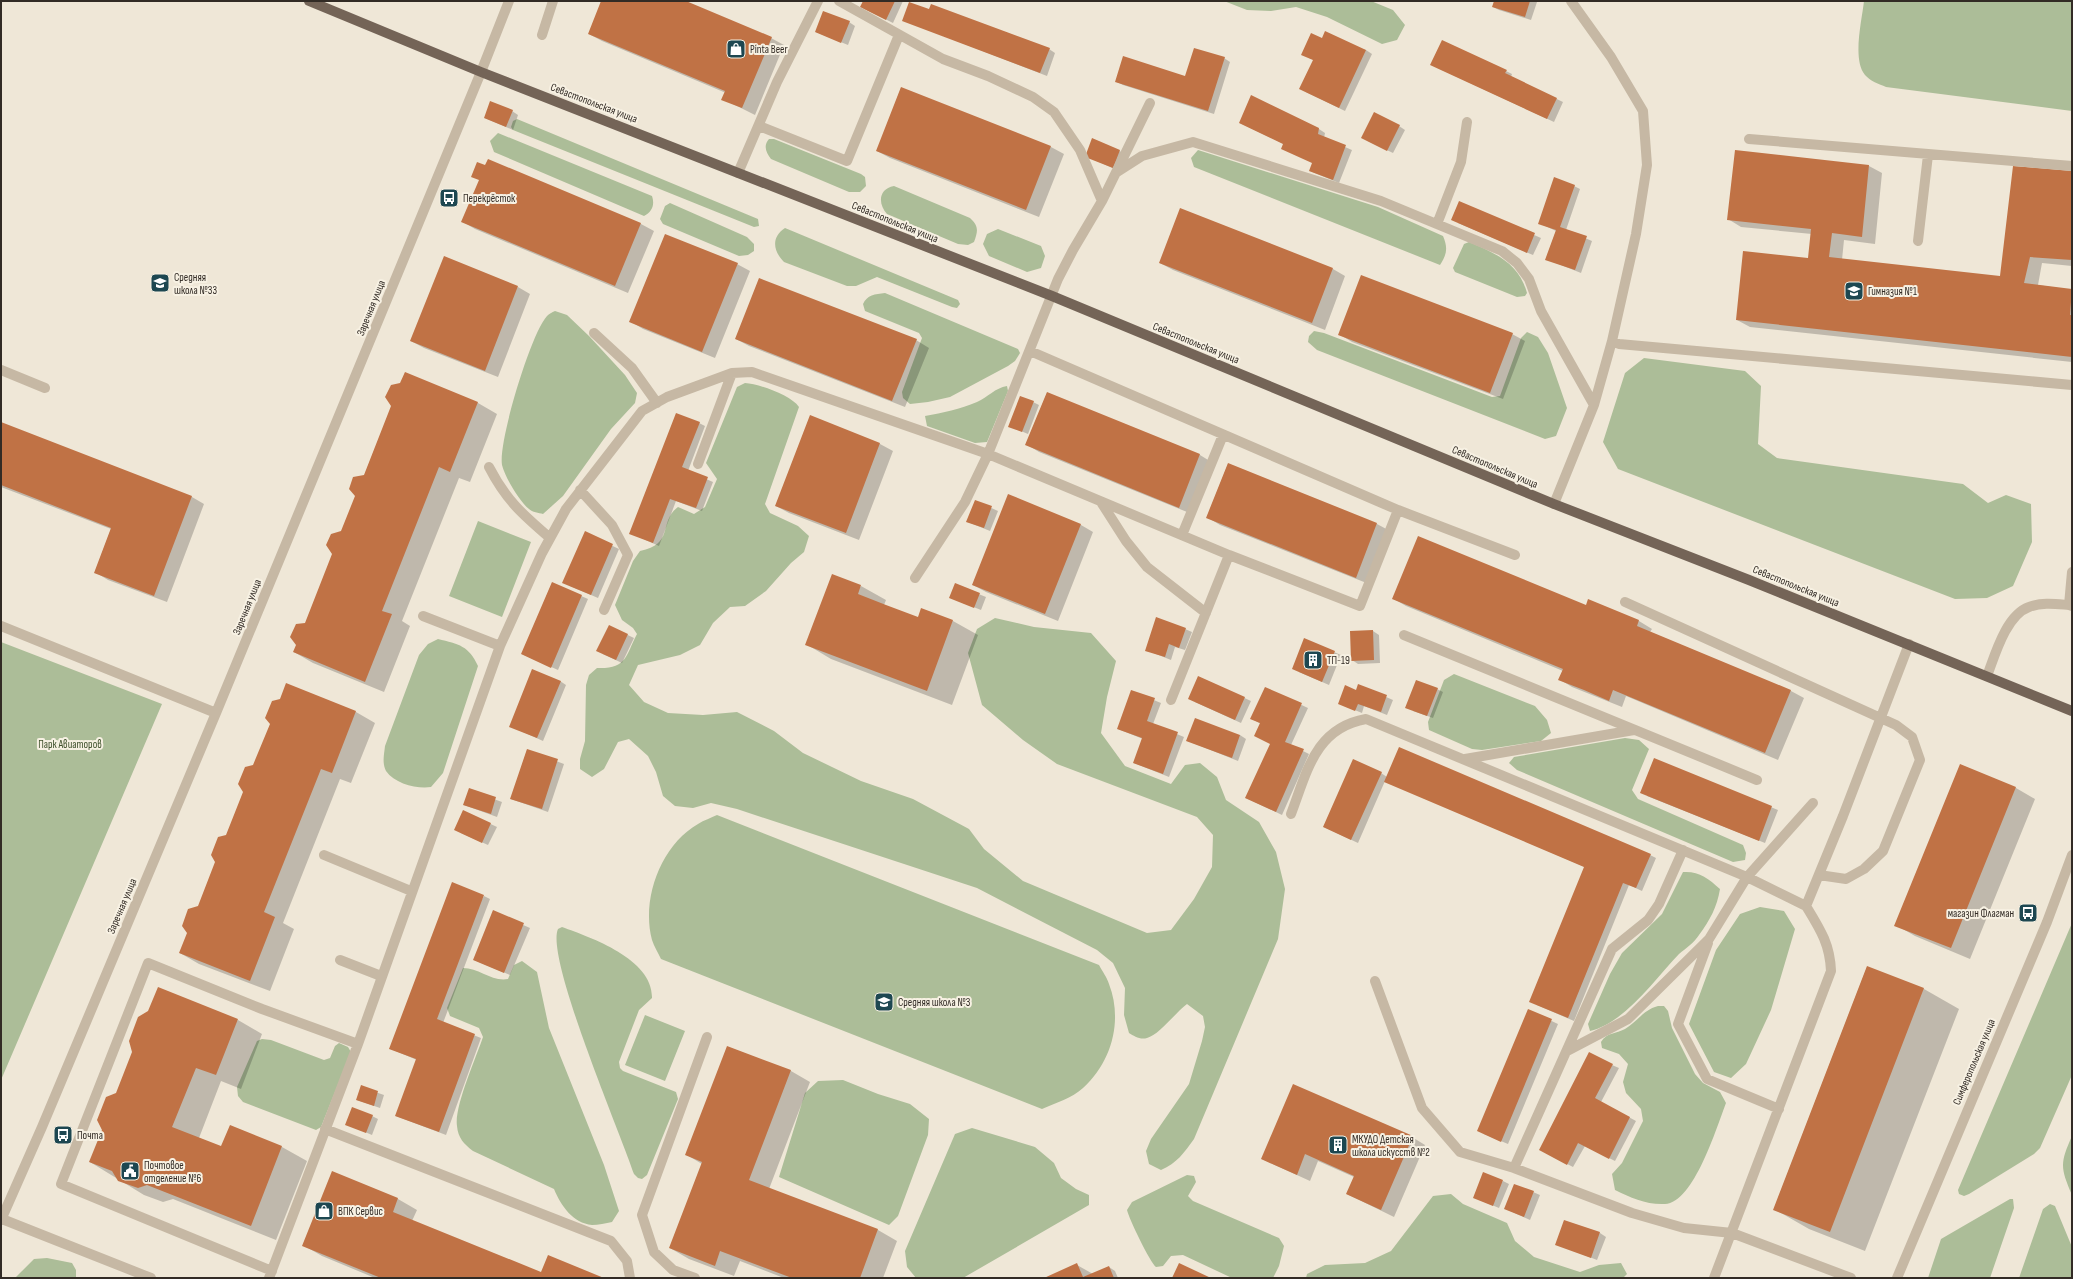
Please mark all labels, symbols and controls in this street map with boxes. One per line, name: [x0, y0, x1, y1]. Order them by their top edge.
shop icon: Pinta Beer: [725, 38, 747, 60]
place label: Pinta Beer: [750, 43, 788, 56]
street label: Севастопольская улица: [549, 80, 639, 126]
bus stop icon: Перекрёсток: [438, 187, 460, 209]
place label: Перекрёсток: [463, 192, 516, 205]
street label: Севастопольская улица: [850, 199, 940, 245]
place label: Средняя школа №33: [174, 271, 217, 297]
school or university icon: Средняя школа №33: [149, 272, 171, 294]
street label: Заречная улица: [354, 278, 388, 338]
school or university icon: Гимназия №1: [1843, 280, 1865, 302]
place label: Гимназия №1: [1868, 285, 1917, 298]
street label: Севастопольская улица: [1151, 320, 1241, 366]
street label: Севастопольская улица: [1450, 443, 1540, 491]
street label: Севастопольская улица: [1751, 563, 1841, 609]
street label: Заречная улица: [230, 577, 264, 637]
building icon: ТП-19: [1302, 649, 1324, 671]
place label: ТП-19: [1327, 654, 1350, 667]
park label: Парк Авиаторов: [38, 738, 102, 751]
street label: Заречная улица: [105, 876, 139, 936]
bus stop icon: магазин Флагман: [2017, 902, 2039, 924]
place label: магазин Флагман: [1948, 907, 2014, 920]
school or university icon: Средняя школа №3: [873, 991, 895, 1013]
place label: Средняя школа №3: [898, 996, 971, 1009]
street label: Симферопольская улица: [1950, 1017, 1998, 1107]
bus stop icon: Почта: [52, 1124, 74, 1146]
place label: Почта: [77, 1129, 103, 1142]
place label: МКУДО Детская школа искусств №2: [1352, 1133, 1430, 1159]
building icon: МКУДО Детская школа искусств №2: [1327, 1134, 1349, 1156]
place label: Почтовое отделение №6: [144, 1159, 202, 1185]
public building icon: Почтовое отделение №6: [119, 1160, 141, 1182]
shop icon: ВПК Сервис: [313, 1200, 335, 1222]
place label: ВПК Сервис: [338, 1205, 383, 1218]

